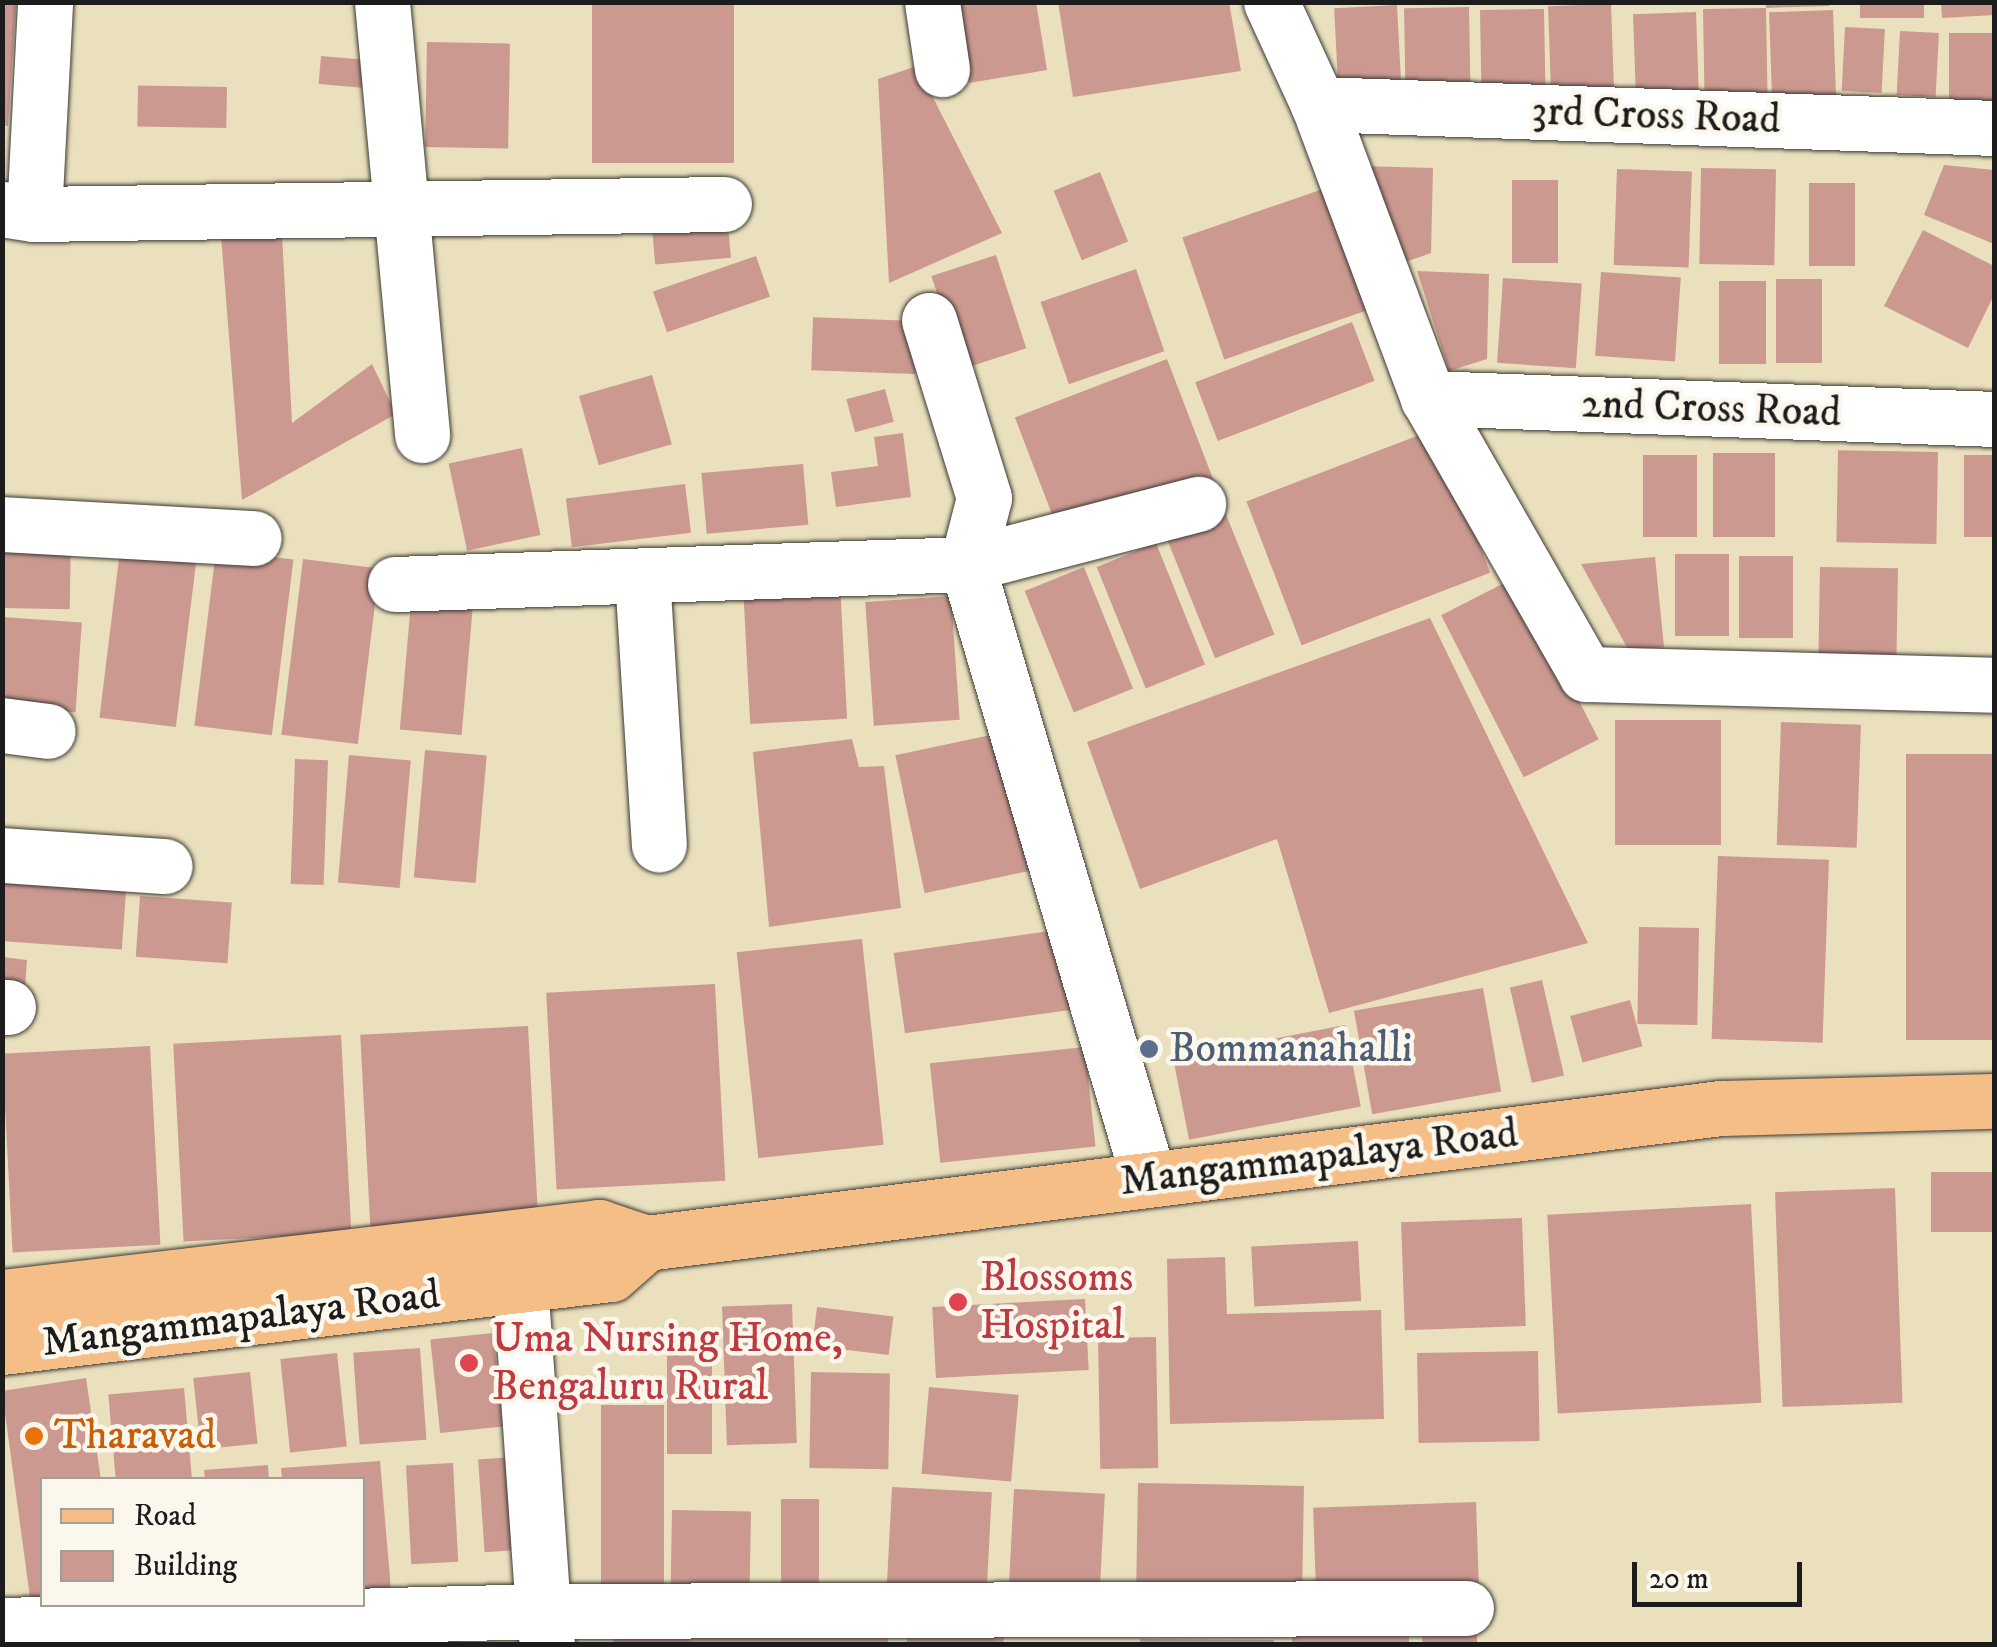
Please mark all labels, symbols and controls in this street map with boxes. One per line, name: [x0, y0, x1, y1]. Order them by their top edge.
street label: 3rd Cross Road: [1531, 86, 1781, 146]
street label: 2nd Cross Road: [1580, 379, 1842, 439]
place label: Bommanahalli: [1169, 1024, 1413, 1074]
marker: Bommanahalli: [1138, 1038, 1160, 1060]
street label: Mangammapalaya Road: [1117, 1109, 1521, 1207]
place label: Blossoms Hospital: [980, 1253, 1133, 1352]
street label: Mangammapalaya Road: [39, 1270, 443, 1368]
marker: Blossoms Hospital: [945, 1289, 971, 1315]
place label: Uma Nursing Home, Bengaluru Rural: [492, 1314, 843, 1412]
marker: Uma Nursing Home, Bengaluru Rural: [456, 1350, 482, 1376]
place label: Tharavad: [54, 1411, 216, 1461]
marker: Tharavad: [23, 1425, 45, 1447]
legend: [40, 1477, 365, 1607]
text: Road: [134, 1498, 196, 1535]
scale bar: [1637, 1542, 1807, 1604]
text: Building: [134, 1548, 237, 1585]
text: 20 m: [1649, 1561, 1709, 1598]

